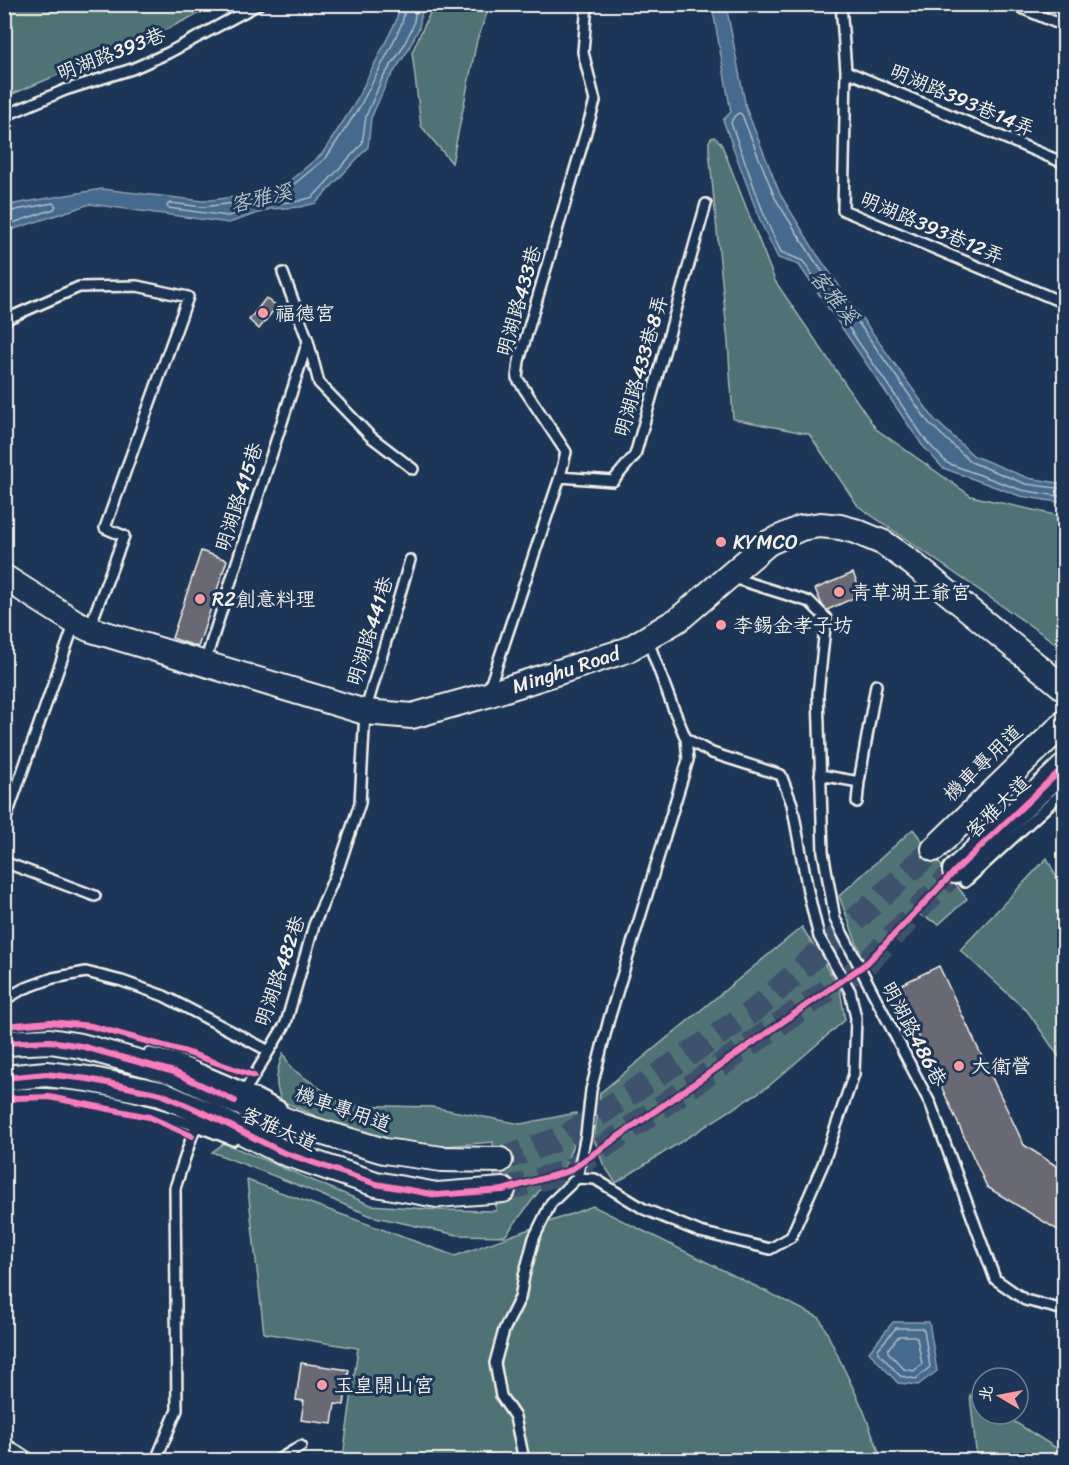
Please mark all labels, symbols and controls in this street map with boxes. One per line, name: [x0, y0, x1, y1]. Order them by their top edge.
street label: 明湖路393巷: [51, 17, 172, 91]
street label: 明湖路393巷14弄: [884, 54, 1040, 146]
water label: 客雅溪: [226, 172, 297, 224]
street label: 明湖路393巷12弄: [854, 182, 1010, 274]
street label: 明湖路433巷: [486, 240, 552, 361]
water label: 客雅溪: [799, 261, 869, 334]
street label: 明湖路433巷8弄: [604, 291, 678, 441]
place label: 福德宮: [275, 296, 335, 331]
marker: 福德宮: [256, 306, 270, 320]
street label: 明湖路415巷: [205, 437, 273, 556]
place label: KYMCO: [733, 525, 798, 560]
marker: KYMCO: [714, 535, 728, 549]
street label: 明湖路441巷: [337, 571, 404, 690]
place label: 青草湖王爺宮: [851, 575, 971, 610]
place label: R2創意料理: [212, 582, 316, 617]
marker: 青草湖王爺宮: [832, 585, 846, 599]
marker: R2創意料理: [193, 592, 207, 606]
place label: 李錫金孝子坊: [733, 608, 853, 643]
marker: 李錫金孝子坊: [714, 618, 728, 632]
street label: Minghu Road: [507, 636, 626, 704]
street label: 機車專用道: [935, 716, 1031, 810]
street label: 客雅大道: [957, 767, 1039, 847]
street label: 明湖路482巷: [245, 909, 316, 1032]
street label: 明湖路486巷: [871, 975, 957, 1094]
place label: 大衛營: [971, 1049, 1031, 1084]
marker: 大衛營: [952, 1059, 966, 1073]
street label: 機車專用道: [290, 1076, 396, 1142]
street label: 客雅大道: [235, 1097, 323, 1161]
north arrow: [970, 1366, 1030, 1426]
place label: 玉皇開山宮: [334, 1368, 434, 1403]
marker: 玉皇開山宮: [315, 1378, 329, 1392]
text: 北: [970, 1383, 1001, 1404]

